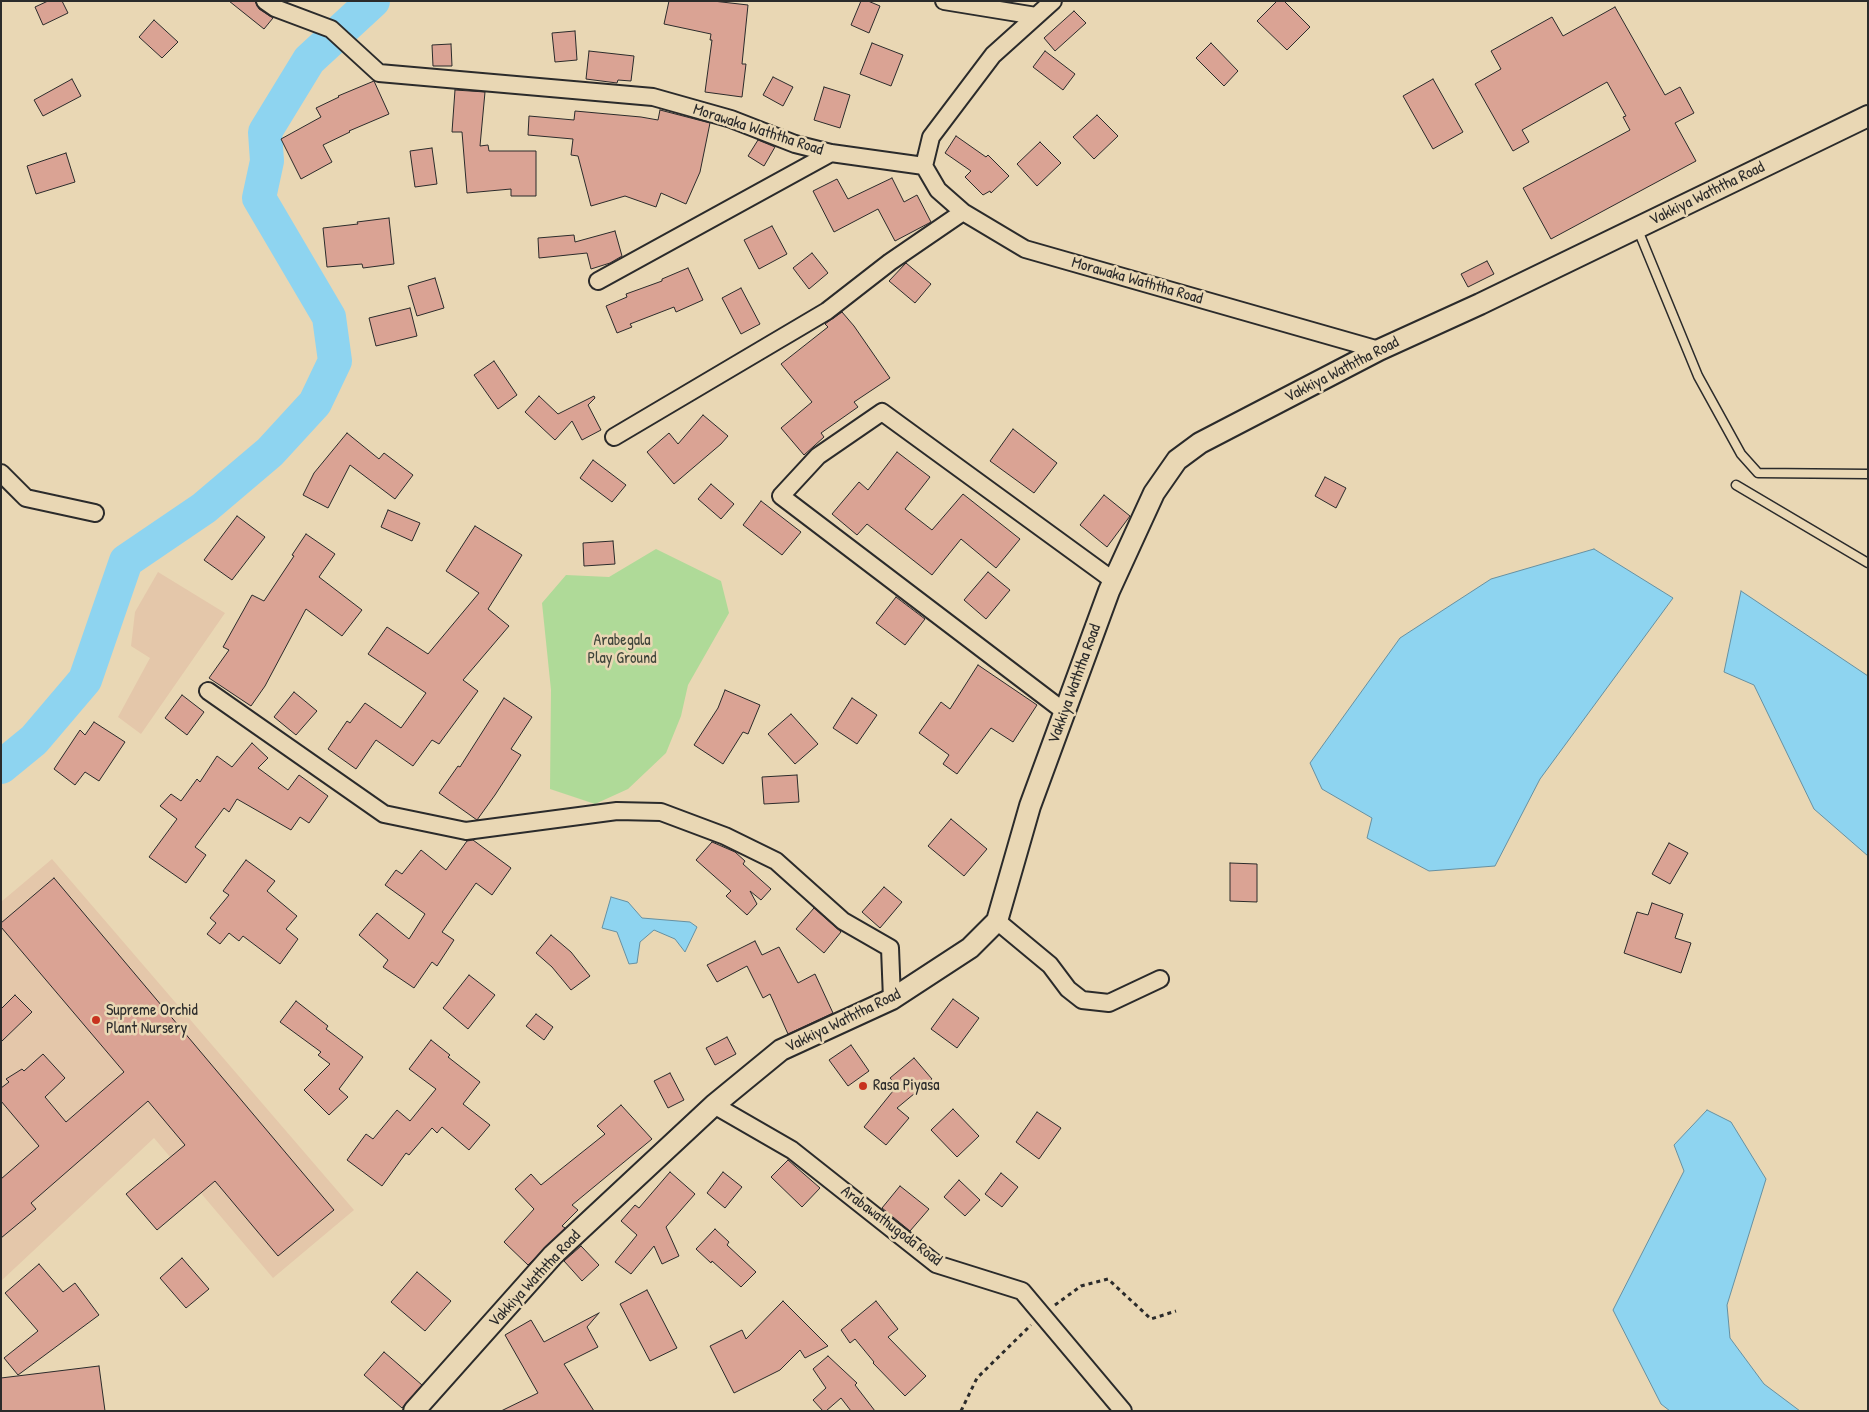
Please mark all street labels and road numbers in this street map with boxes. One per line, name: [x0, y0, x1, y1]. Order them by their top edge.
street label: Morawaka Waththa Road: [691, 100, 825, 160]
street label: Vakkiya Waththa Road: [1646, 158, 1768, 230]
street label: Morawaka Waththa Road: [1069, 253, 1205, 309]
street label: Vakkiya Waththa Road: [1282, 333, 1402, 407]
street label: Vakkiya Waththa Road: [1045, 622, 1105, 746]
street label: Vakkiya Waththa Road: [782, 985, 904, 1057]
street label: Arabawathugoda Road: [837, 1182, 945, 1270]
street label: Vakkiya Waththa Road: [485, 1227, 585, 1331]

